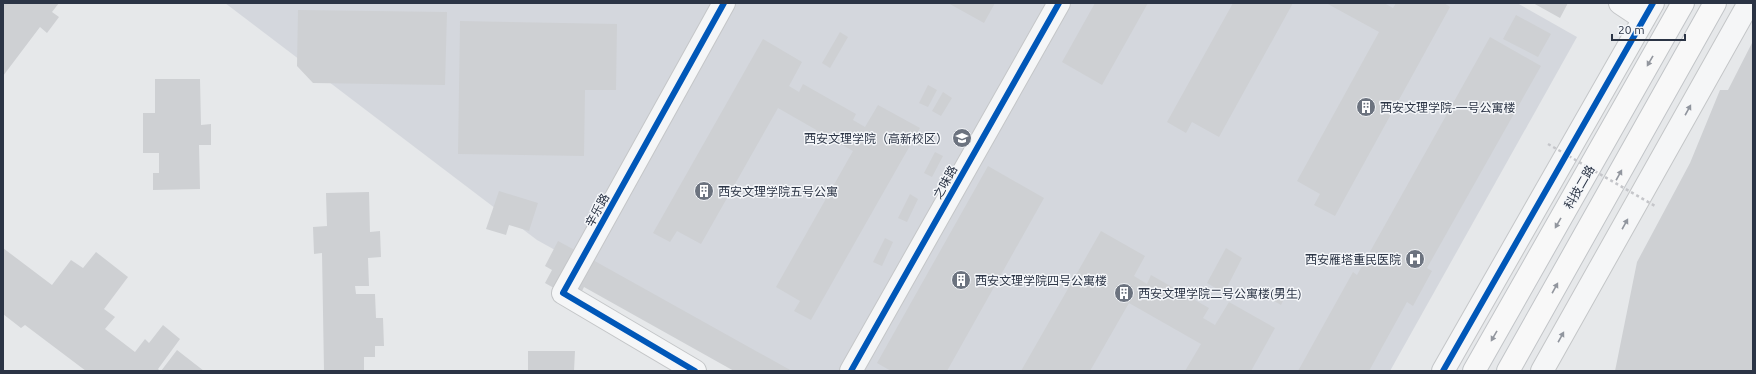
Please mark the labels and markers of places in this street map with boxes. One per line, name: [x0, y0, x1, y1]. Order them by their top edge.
building icon: 西安文理学院-一号公寓楼: [1355, 96, 1377, 118]
place label: 西安文理学院-一号公寓楼: [1380, 101, 1515, 114]
school or university icon: 西安文理学院（高新校区）: [951, 127, 973, 149]
place label: 西安文理学院（高新校区）: [804, 132, 948, 145]
building icon: 西安文理学院五号公寓: [693, 180, 715, 202]
place label: 西安文理学院五号公寓: [718, 185, 838, 198]
hospital icon: 西安雁塔重民医院: [1404, 248, 1426, 270]
place label: 西安雁塔重民医院: [1305, 253, 1401, 266]
building icon: 西安文理学院四号公寓楼: [950, 269, 972, 291]
place label: 西安文理学院四号公寓楼: [975, 274, 1107, 287]
building icon: 西安文理学院二号公寓楼(男生): [1113, 282, 1135, 304]
place label: 西安文理学院二号公寓楼(男生): [1138, 287, 1302, 301]

